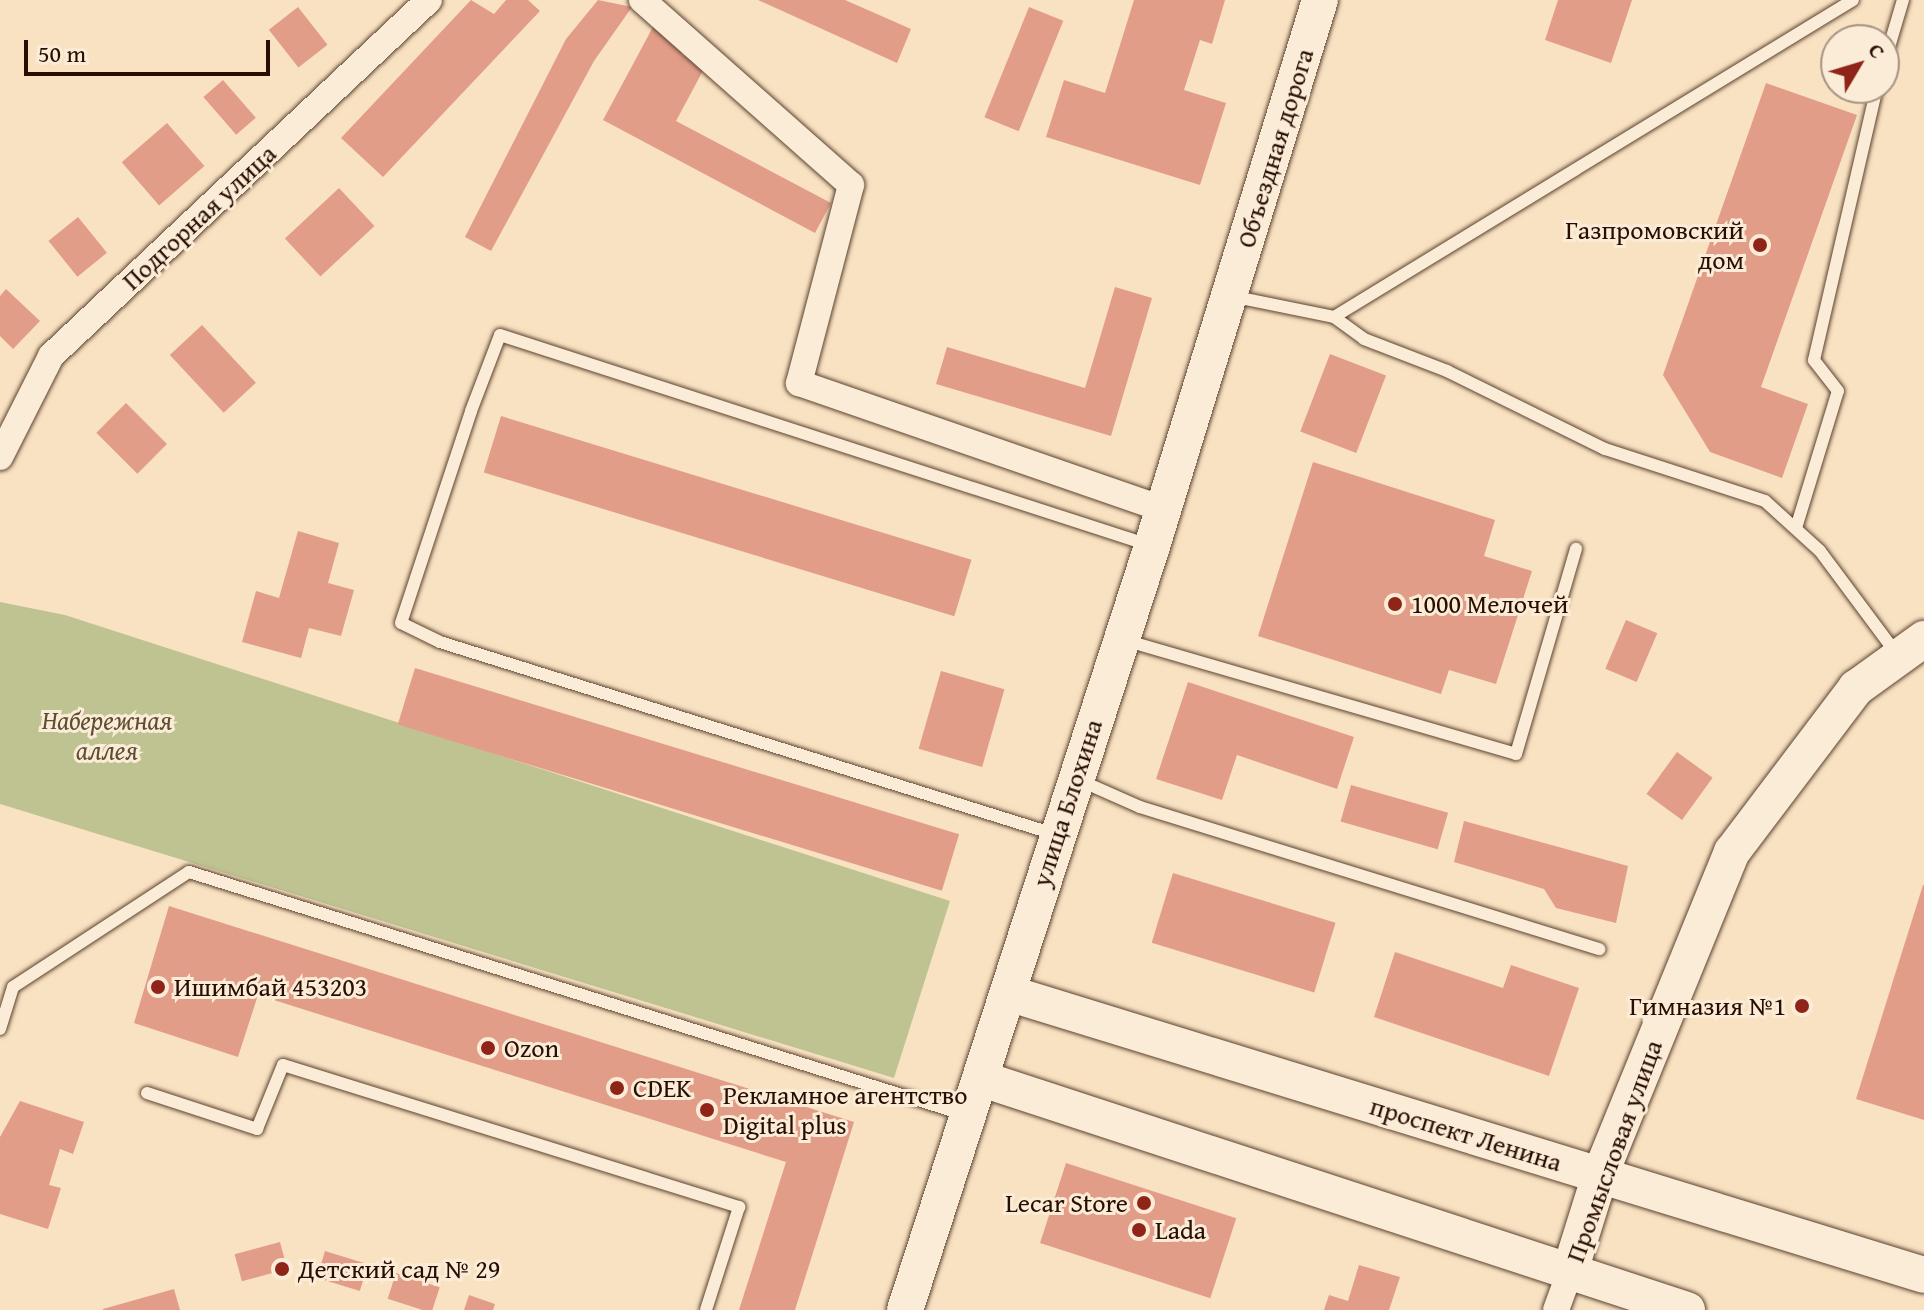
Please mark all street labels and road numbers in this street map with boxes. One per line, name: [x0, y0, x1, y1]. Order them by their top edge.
street label: Объездная дорога: [1230, 45, 1320, 251]
street label: Подгорная улица: [116, 138, 282, 296]
street label: улица Блохина: [1025, 715, 1109, 891]
street label: Промысловая улица: [1559, 1036, 1669, 1266]
street label: проспект Ленина: [1366, 1090, 1566, 1178]

